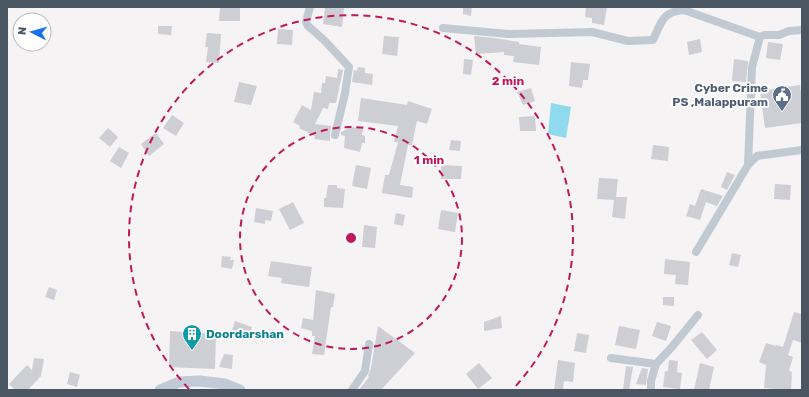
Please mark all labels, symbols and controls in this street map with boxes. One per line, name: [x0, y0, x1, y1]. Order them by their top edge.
north arrow: [12, 12, 52, 52]
text: N: [16, 26, 29, 36]
text: 2 min: [492, 74, 525, 88]
place label: Cyber Crime PS ,Malappuram: [672, 81, 768, 109]
public building icon: Cyber Crime PS ,Malappuram: [771, 84, 793, 112]
text: 1 min: [414, 153, 445, 167]
centre of rings: [344, 231, 358, 245]
building icon: Doordarshan: [181, 323, 203, 351]
place label: Doordarshan: [206, 327, 284, 341]

